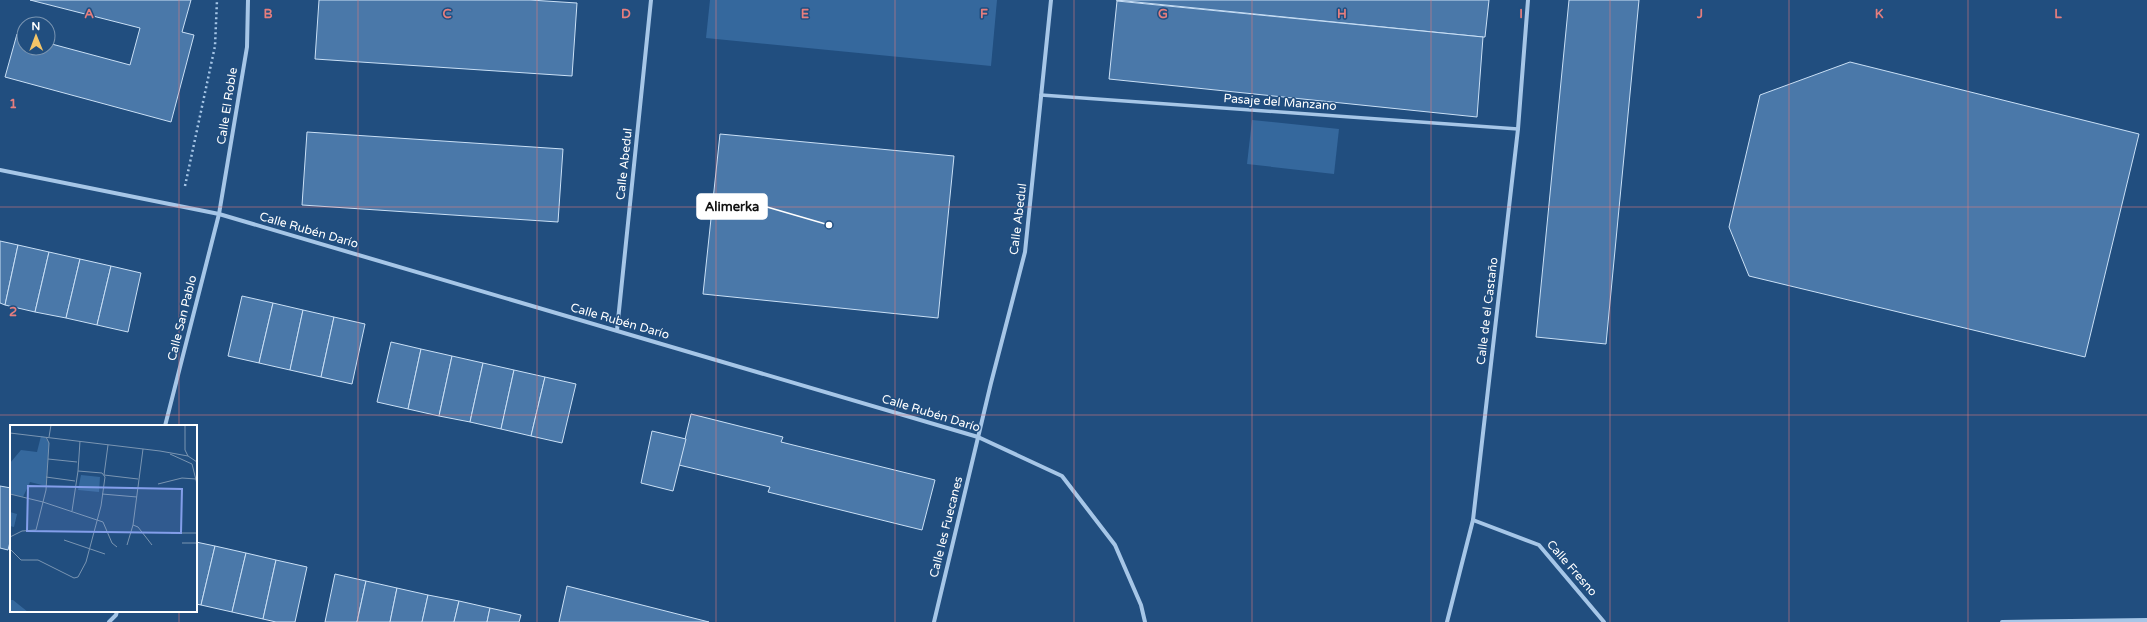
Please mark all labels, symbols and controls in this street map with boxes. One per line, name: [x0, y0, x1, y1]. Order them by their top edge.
text: A: [84, 6, 94, 22]
text: B: [263, 6, 273, 22]
text: C: [442, 6, 452, 22]
text: D: [621, 6, 631, 22]
text: E: [801, 6, 809, 22]
text: F: [980, 6, 988, 22]
text: G: [1158, 6, 1168, 22]
text: H: [1337, 6, 1347, 22]
text: I: [1519, 6, 1523, 22]
text: J: [1696, 6, 1703, 22]
text: K: [1875, 6, 1884, 22]
text: L: [2054, 6, 2062, 22]
north arrow: [16, 16, 56, 56]
text: N: [31, 20, 40, 33]
street label: Calle El Roble: [214, 66, 240, 146]
street label: Pasaje del Manzano: [1223, 91, 1337, 113]
text: 1: [9, 96, 17, 112]
street label: Calle Abedul: [613, 127, 635, 201]
street label: Calle Abedul: [1007, 182, 1029, 256]
callout: Alimerka: [697, 194, 767, 219]
text: Alimerka: [705, 199, 759, 215]
street label: Calle Rubén Darío: [258, 209, 360, 251]
street label: Calle de el Castaño: [1473, 257, 1501, 365]
street label: Calle San Pablo: [165, 274, 199, 362]
street label: Calle Rubén Darío: [569, 300, 671, 342]
text: 2: [9, 304, 17, 320]
street label: Calle Rubén Darío: [880, 391, 982, 435]
inset map: [10, 425, 197, 612]
street label: Calle les Fuecanes: [927, 475, 965, 579]
street label: Calle Fresno: [1544, 537, 1600, 599]

